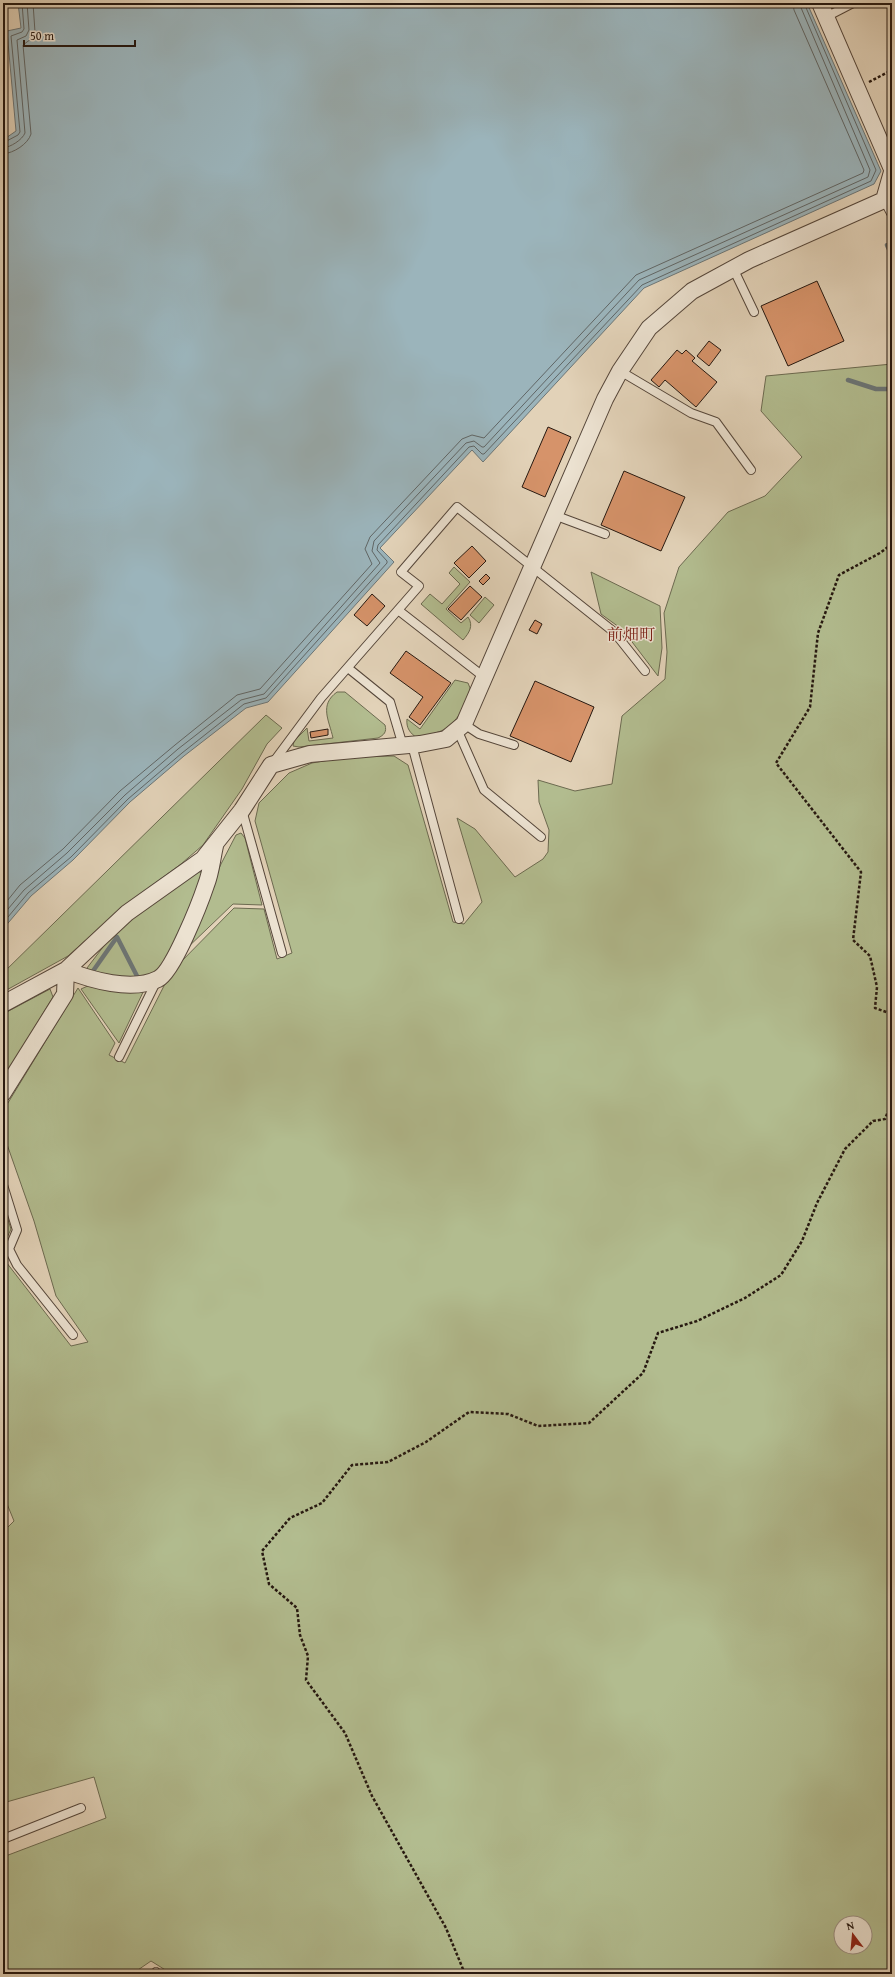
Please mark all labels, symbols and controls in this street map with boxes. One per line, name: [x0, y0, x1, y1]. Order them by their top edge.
scale bar: [24, 22, 135, 48]
text: 50 m: [30, 27, 54, 44]
district label: 前畑町: [607, 622, 655, 646]
north arrow: [833, 1915, 873, 1955]
text: N: [845, 1917, 857, 1934]

